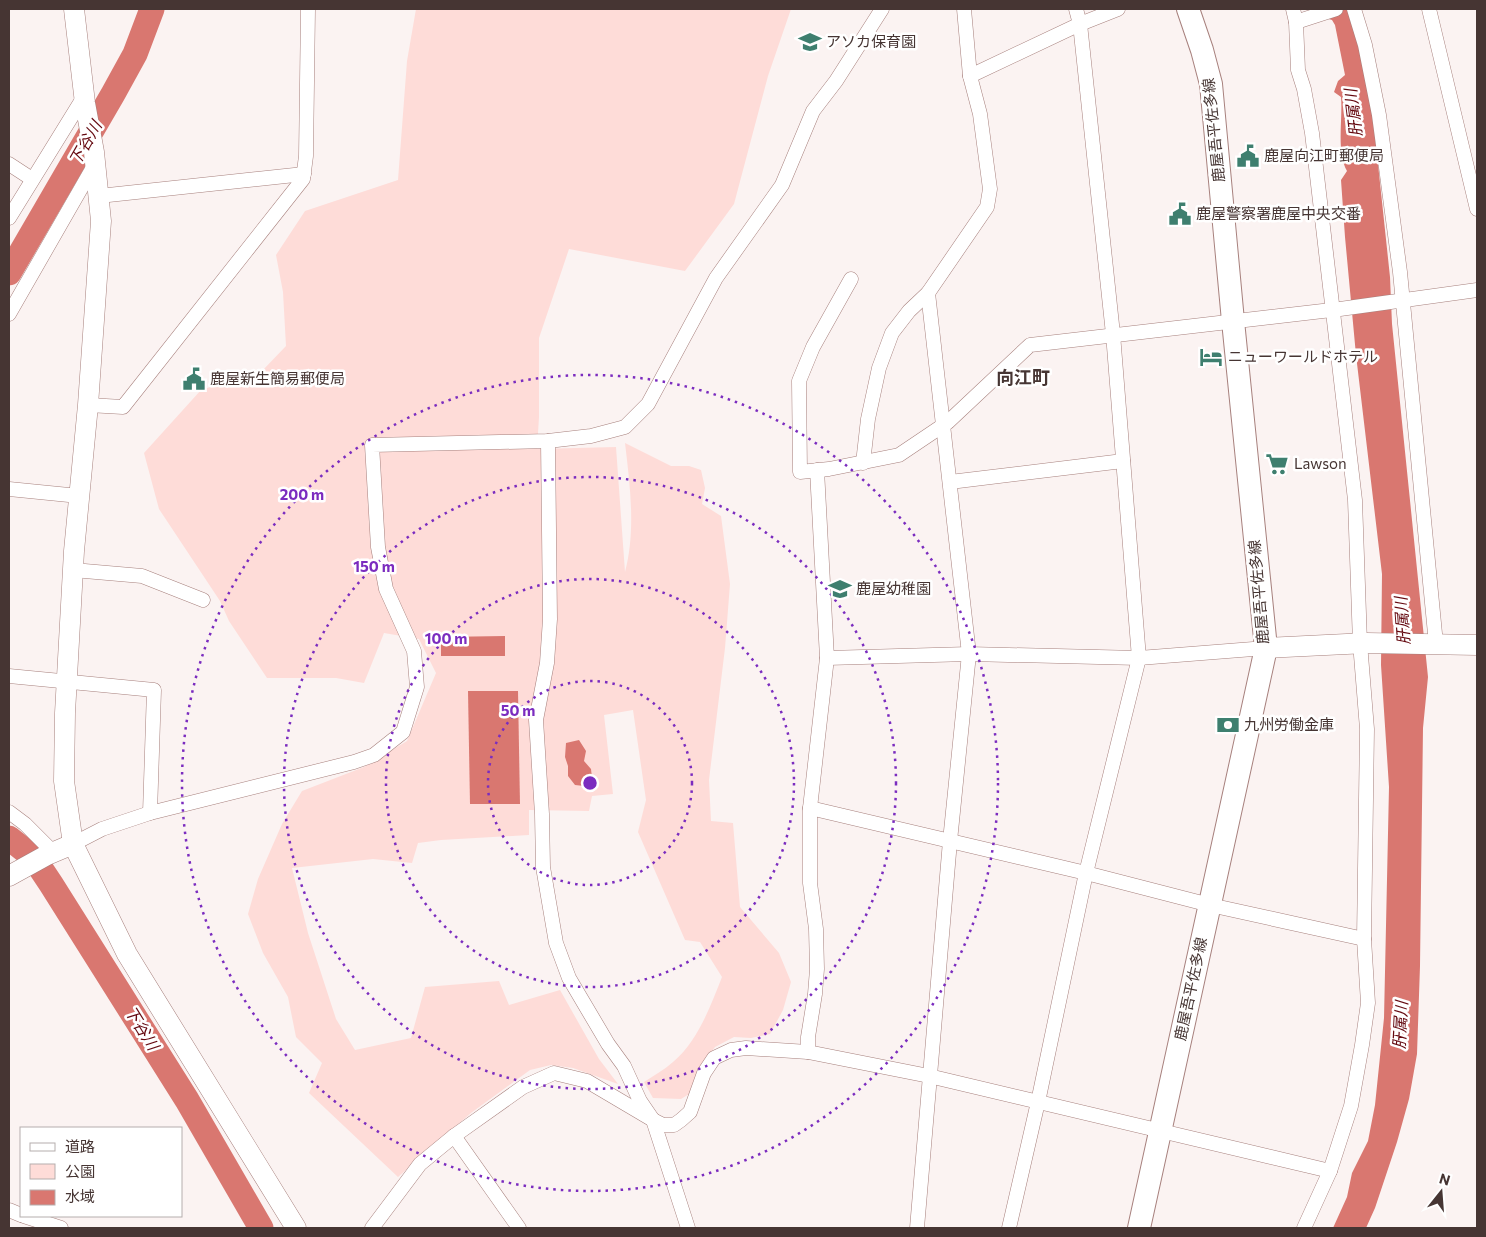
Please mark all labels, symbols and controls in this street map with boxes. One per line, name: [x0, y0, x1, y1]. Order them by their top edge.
school or university icon: アソカ保育園: [797, 29, 823, 55]
place label: アソカ保育園: [826, 32, 916, 50]
street label: 鹿屋吾平佐多線: [1199, 77, 1227, 183]
water label: 肝属川: [1340, 86, 1365, 138]
water label: 下谷川: [64, 115, 106, 168]
public building icon: 鹿屋向江町郵便局: [1235, 143, 1261, 169]
place label: 鹿屋向江町郵便局: [1264, 146, 1384, 164]
public building icon: 鹿屋警察署鹿屋中央交番: [1167, 201, 1193, 227]
place label: 鹿屋警察署鹿屋中央交番: [1196, 204, 1361, 222]
hotel icon: ニューワールドホテル: [1198, 344, 1224, 370]
place label: ニューワールドホテル: [1228, 347, 1378, 365]
public building icon: 鹿屋新生簡易郵便局: [181, 366, 207, 392]
district label: 向江町: [996, 366, 1050, 388]
place label: 鹿屋新生簡易郵便局: [210, 369, 345, 387]
supermarket icon: Lawson: [1264, 451, 1290, 477]
place label: Lawson: [1294, 454, 1347, 472]
text: 200 m: [280, 485, 324, 503]
street label: 鹿屋吾平佐多線: [1244, 539, 1272, 645]
text: 150 m: [353, 557, 395, 575]
school or university icon: 鹿屋幼稚園: [827, 576, 853, 602]
place label: 鹿屋幼稚園: [856, 579, 931, 597]
water label: 肝属川: [1390, 594, 1413, 646]
text: 100 m: [425, 629, 467, 647]
text: 50 m: [501, 701, 535, 719]
bank icon: 九州労働金庫: [1215, 712, 1241, 738]
place label: 九州労働金庫: [1244, 715, 1334, 733]
centre of rings: [581, 774, 599, 792]
street label: 鹿屋吾平佐多線: [1170, 936, 1210, 1042]
water label: 肝属川: [1389, 999, 1410, 1049]
water label: 下谷川: [122, 1002, 164, 1055]
legend: [20, 1127, 182, 1217]
text: 道路: [65, 1137, 95, 1155]
text: 公園: [65, 1162, 95, 1180]
north arrow: [1416, 1167, 1466, 1217]
text: N: [1437, 1169, 1452, 1189]
text: 水域: [65, 1187, 95, 1205]

